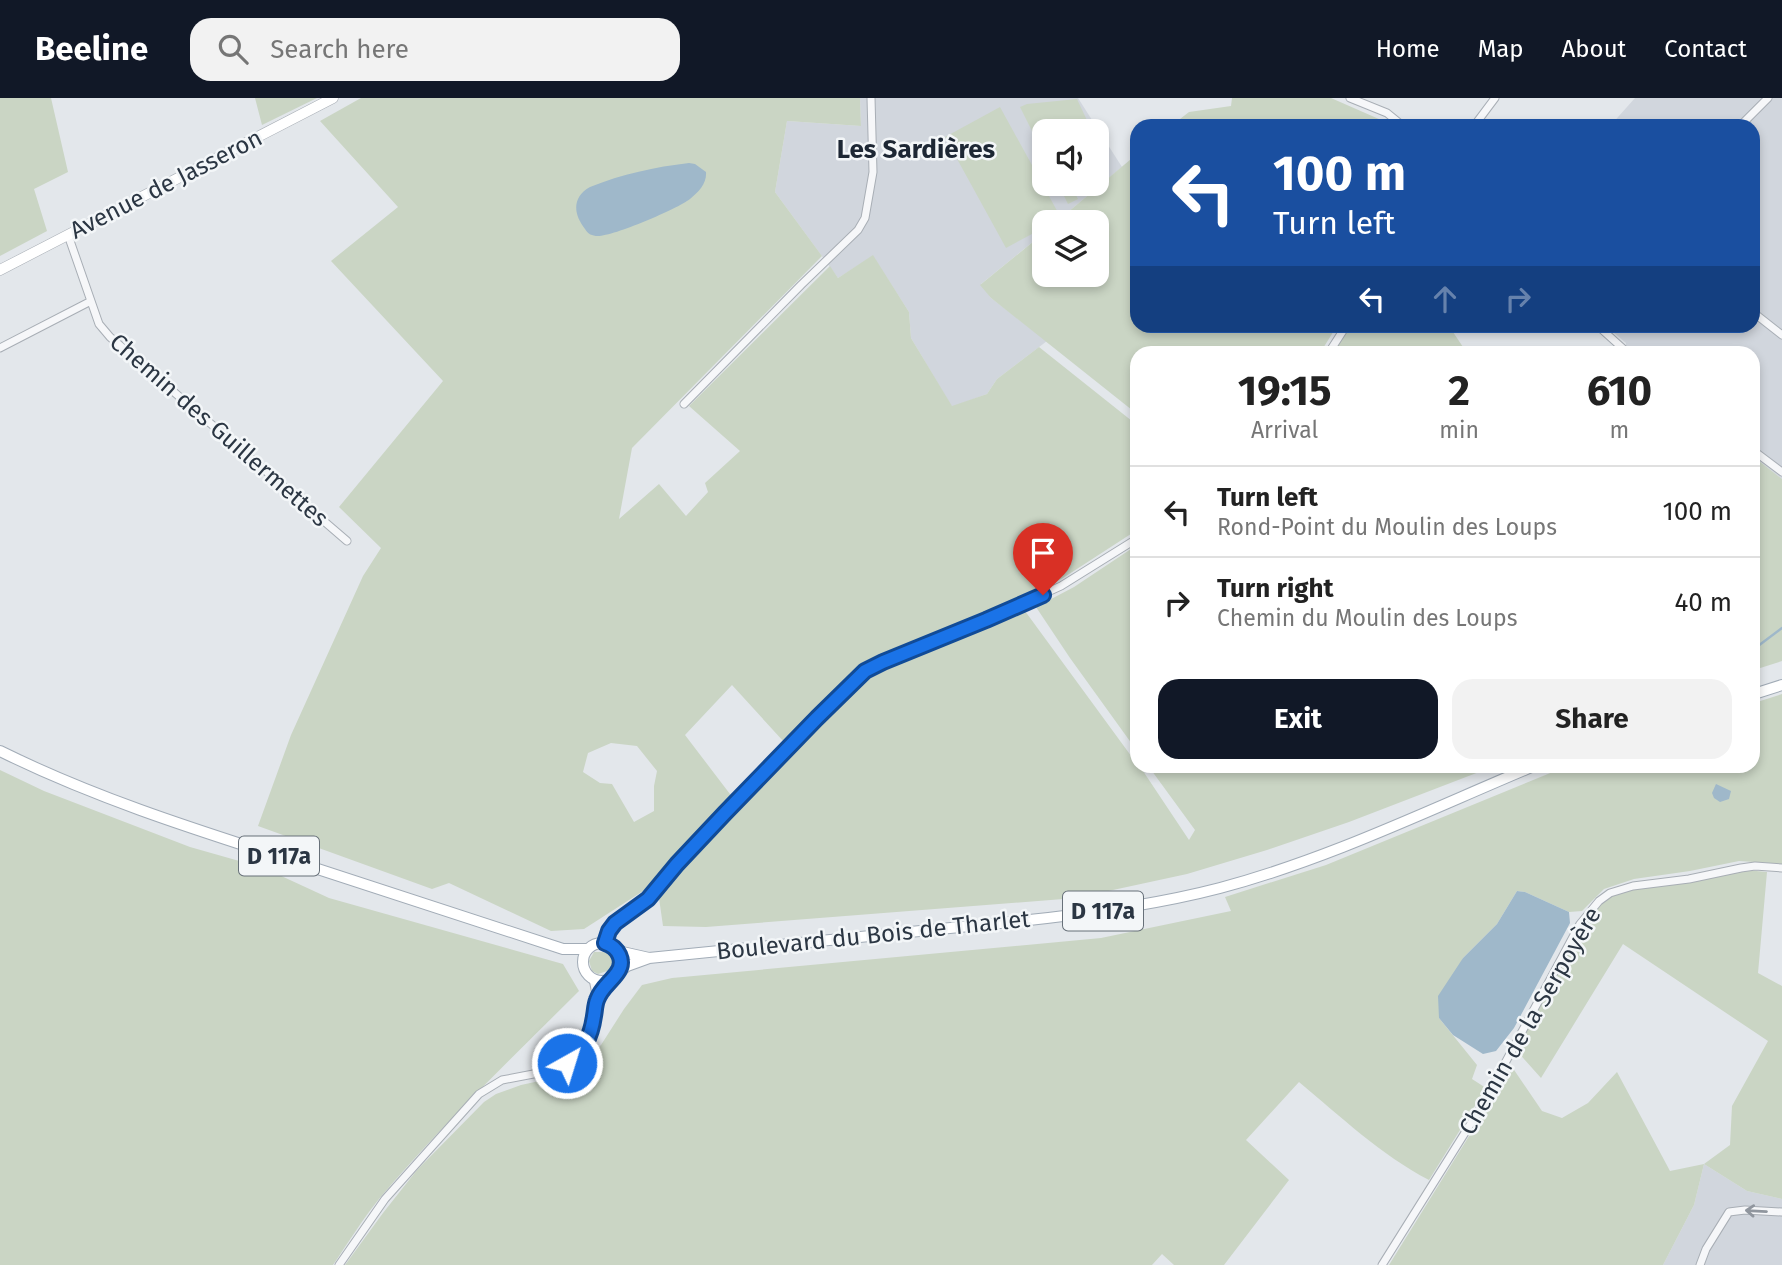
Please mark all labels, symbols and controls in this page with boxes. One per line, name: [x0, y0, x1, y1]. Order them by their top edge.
search box: [190, 18, 680, 81]
text: Beeline: [35, 29, 148, 69]
icon: search: [214, 30, 252, 68]
text: Search here: [270, 34, 409, 65]
text: Home: [1376, 35, 1440, 63]
text: Map: [1478, 35, 1524, 63]
text: About: [1562, 35, 1626, 63]
text: Contact: [1664, 35, 1747, 63]
map controls: [1032, 119, 1109, 287]
button: sound: [1032, 119, 1109, 196]
street label: Avenue de Jasseron: [65, 123, 267, 245]
district label: Les Sardières: [837, 134, 996, 165]
text: 100 m: [1273, 144, 1406, 203]
icon: left: [1158, 147, 1249, 238]
text: Turn left: [1273, 204, 1395, 242]
button: layers: [1032, 210, 1109, 287]
icon: left: [1353, 280, 1391, 318]
icon: ahead: [1426, 280, 1464, 318]
icon: right: [1499, 280, 1537, 318]
street label: Chemin des Guillermettes: [104, 328, 334, 532]
text: 19:15: [1238, 366, 1331, 416]
text: 2: [1448, 366, 1470, 416]
text: 610: [1587, 366, 1652, 416]
text: Arrival: [1251, 416, 1318, 444]
text: min: [1439, 416, 1479, 444]
text: m: [1610, 416, 1629, 444]
text: Turn left: [1217, 482, 1318, 513]
icon: left: [1158, 493, 1196, 531]
text: 100 m: [1663, 496, 1732, 527]
text: Rond-Point du Moulin des Loups: [1217, 513, 1557, 541]
pin: [1013, 523, 1073, 595]
icon: arrive: [1024, 534, 1062, 572]
text: Turn right: [1217, 573, 1334, 604]
icon: right: [1158, 584, 1196, 622]
text: 40 m: [1674, 587, 1732, 618]
text: Chemin du Moulin des Loups: [1217, 604, 1517, 632]
button: Exit: [1158, 679, 1438, 759]
button: Share: [1452, 679, 1732, 759]
road number: D 117a: [239, 836, 319, 876]
road number: D 117a: [1063, 891, 1143, 930]
street label: Chemin de la Serpoyère: [1453, 902, 1607, 1140]
street label: Boulevard du Bois de Tharlet: [715, 905, 1031, 965]
position arrow: [530, 1026, 604, 1100]
one-way arrow: [1744, 1204, 1767, 1217]

